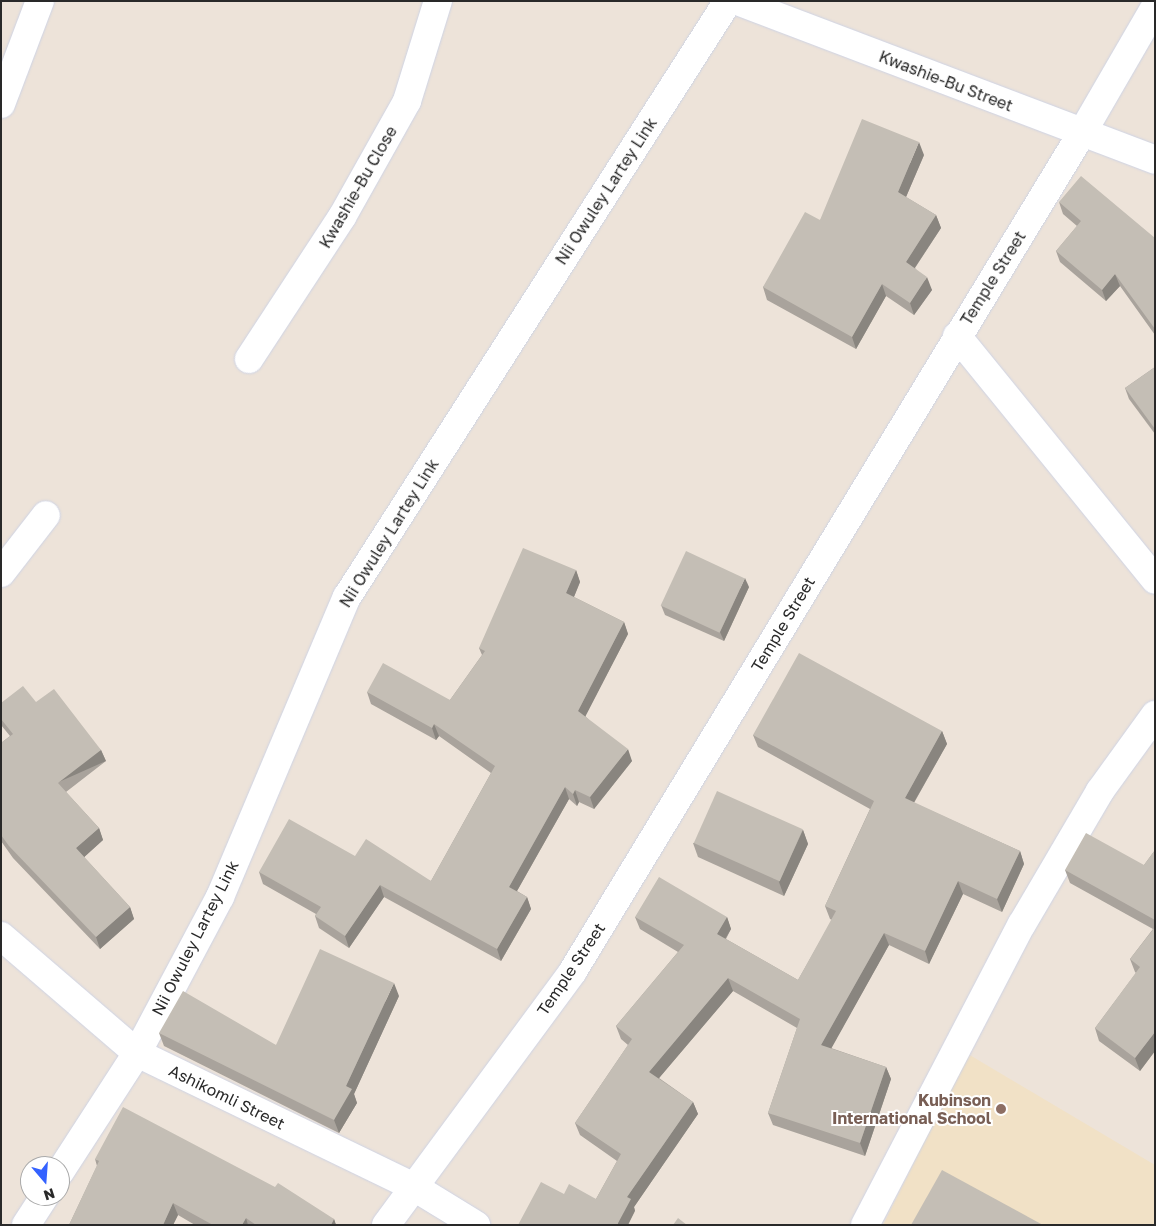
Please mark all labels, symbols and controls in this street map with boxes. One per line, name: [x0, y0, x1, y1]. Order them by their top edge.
street label: Kwashie-Bu Street: [876, 47, 1016, 115]
street label: Nii Owuley Lartey Link: [551, 114, 661, 268]
street label: Kwashie-Bu Close: [315, 123, 401, 251]
street label: Temple Street: [956, 227, 1030, 329]
street label: Nii Owuley Lartey Link: [335, 455, 443, 611]
street label: Temple Street: [747, 573, 819, 675]
street label: Nii Owuley Lartey Link: [147, 857, 243, 1019]
street label: Temple Street: [533, 919, 609, 1019]
street label: Ashikomli Street: [166, 1061, 288, 1133]
place label: Kubinson International School: [832, 1090, 991, 1128]
marker: Kubinson International School: [995, 1103, 1007, 1115]
north arrow: [20, 1156, 70, 1206]
text: N: [42, 1185, 57, 1205]

